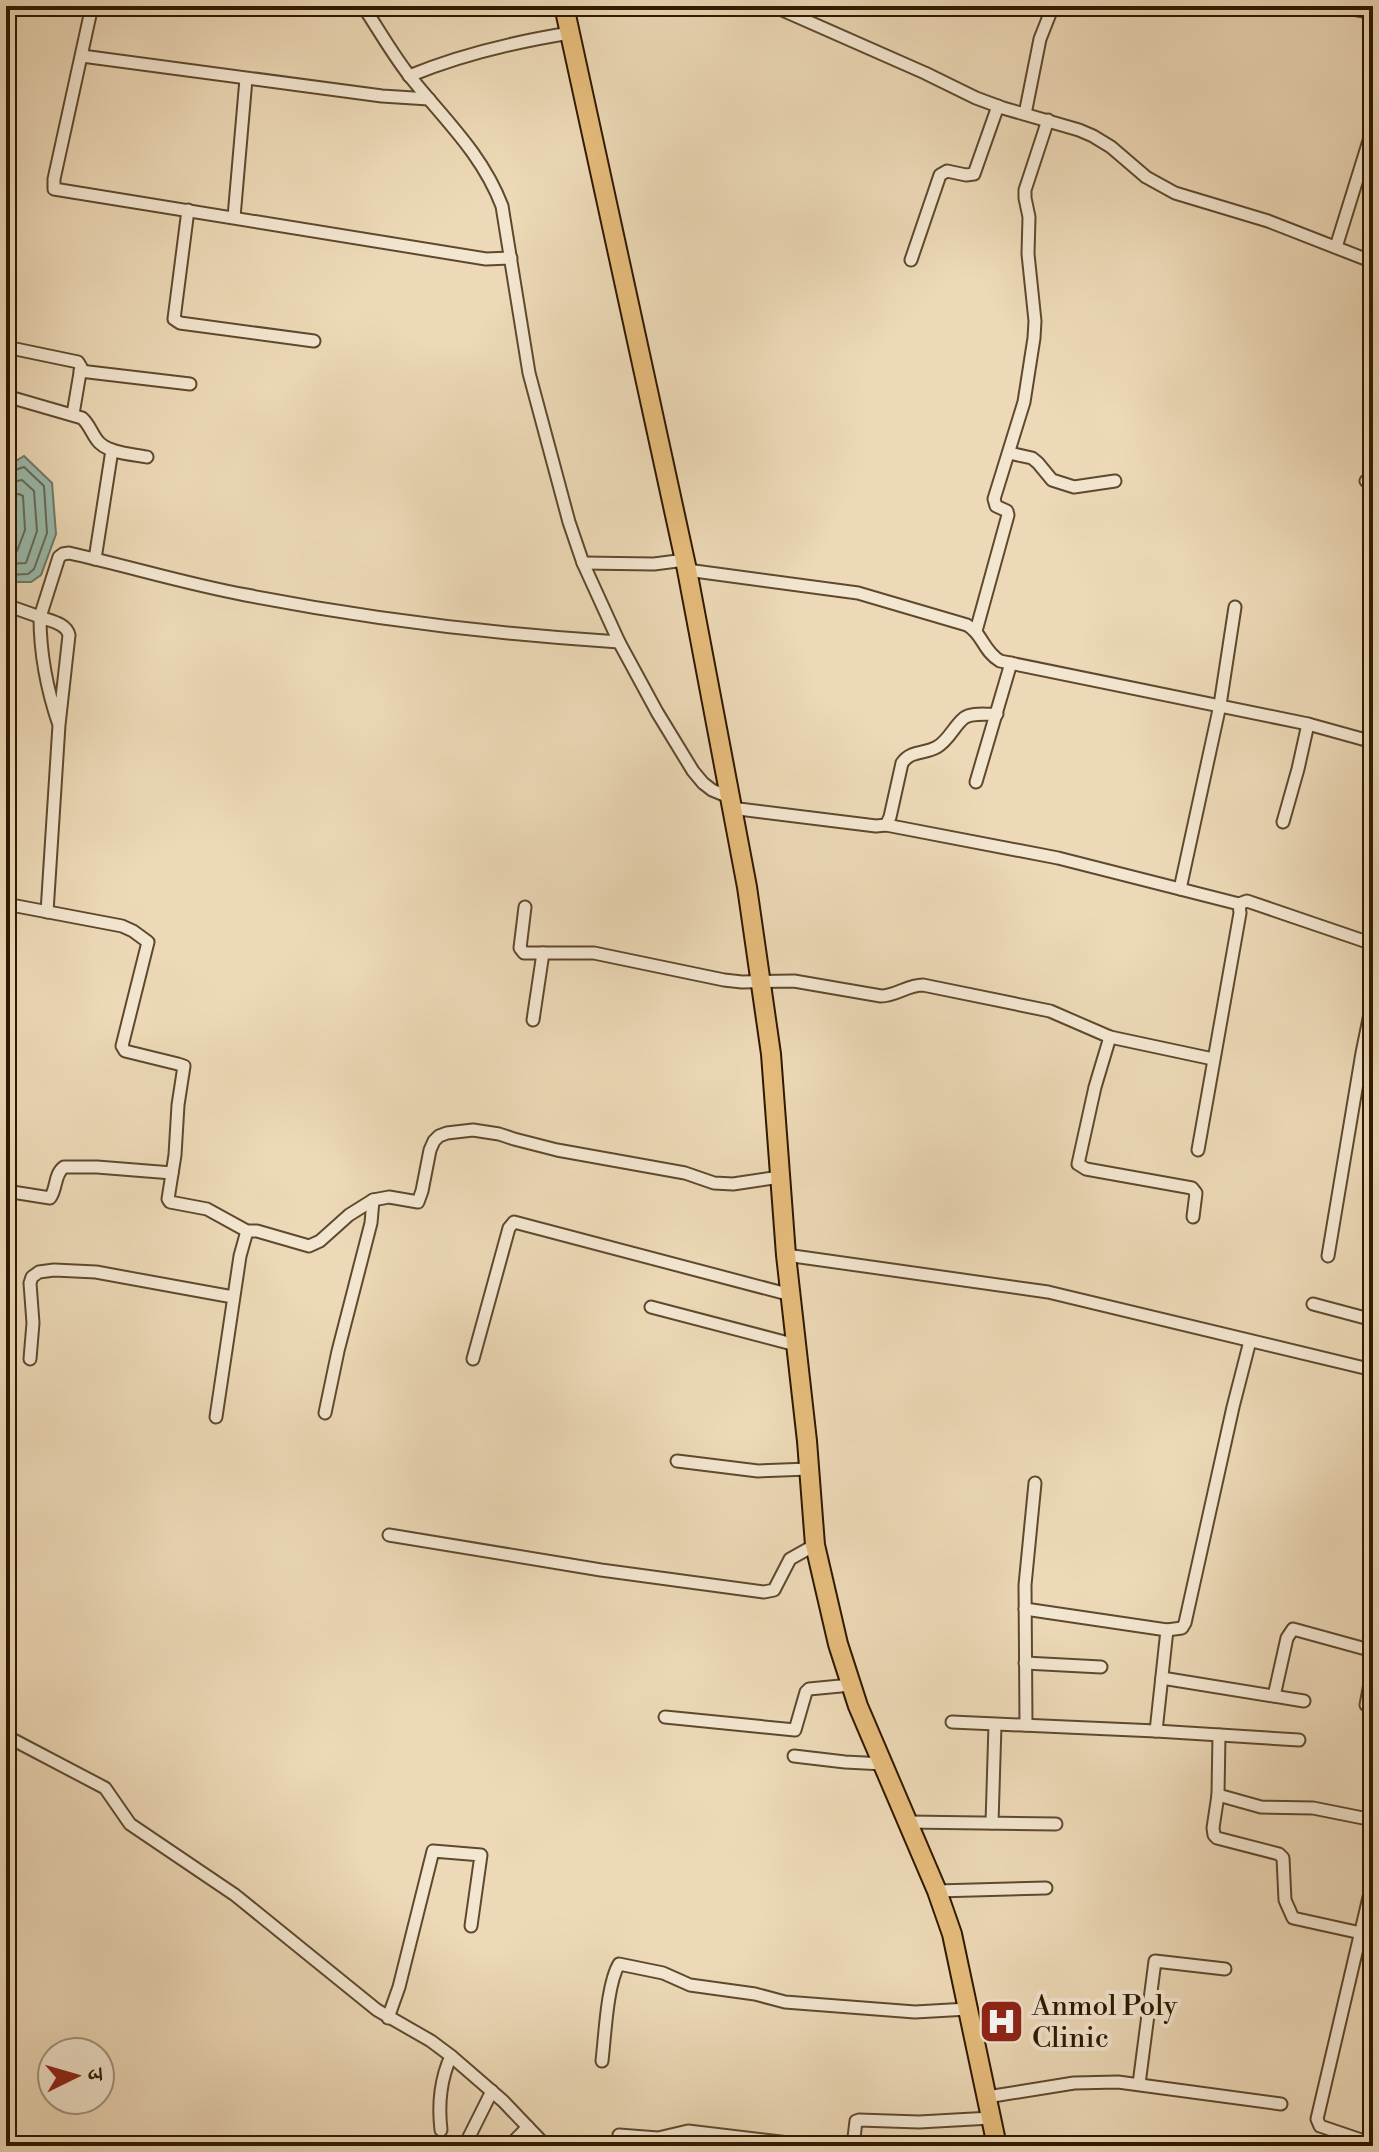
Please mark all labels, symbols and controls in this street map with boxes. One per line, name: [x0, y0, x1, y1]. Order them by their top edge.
place label: Anmol Poly Clinic: [1031, 1989, 1178, 2056]
hospital icon: Anmol Poly Clinic: [977, 1997, 1025, 2045]
north arrow: [36, 2036, 116, 2116]
text: उ: [80, 2066, 109, 2083]

